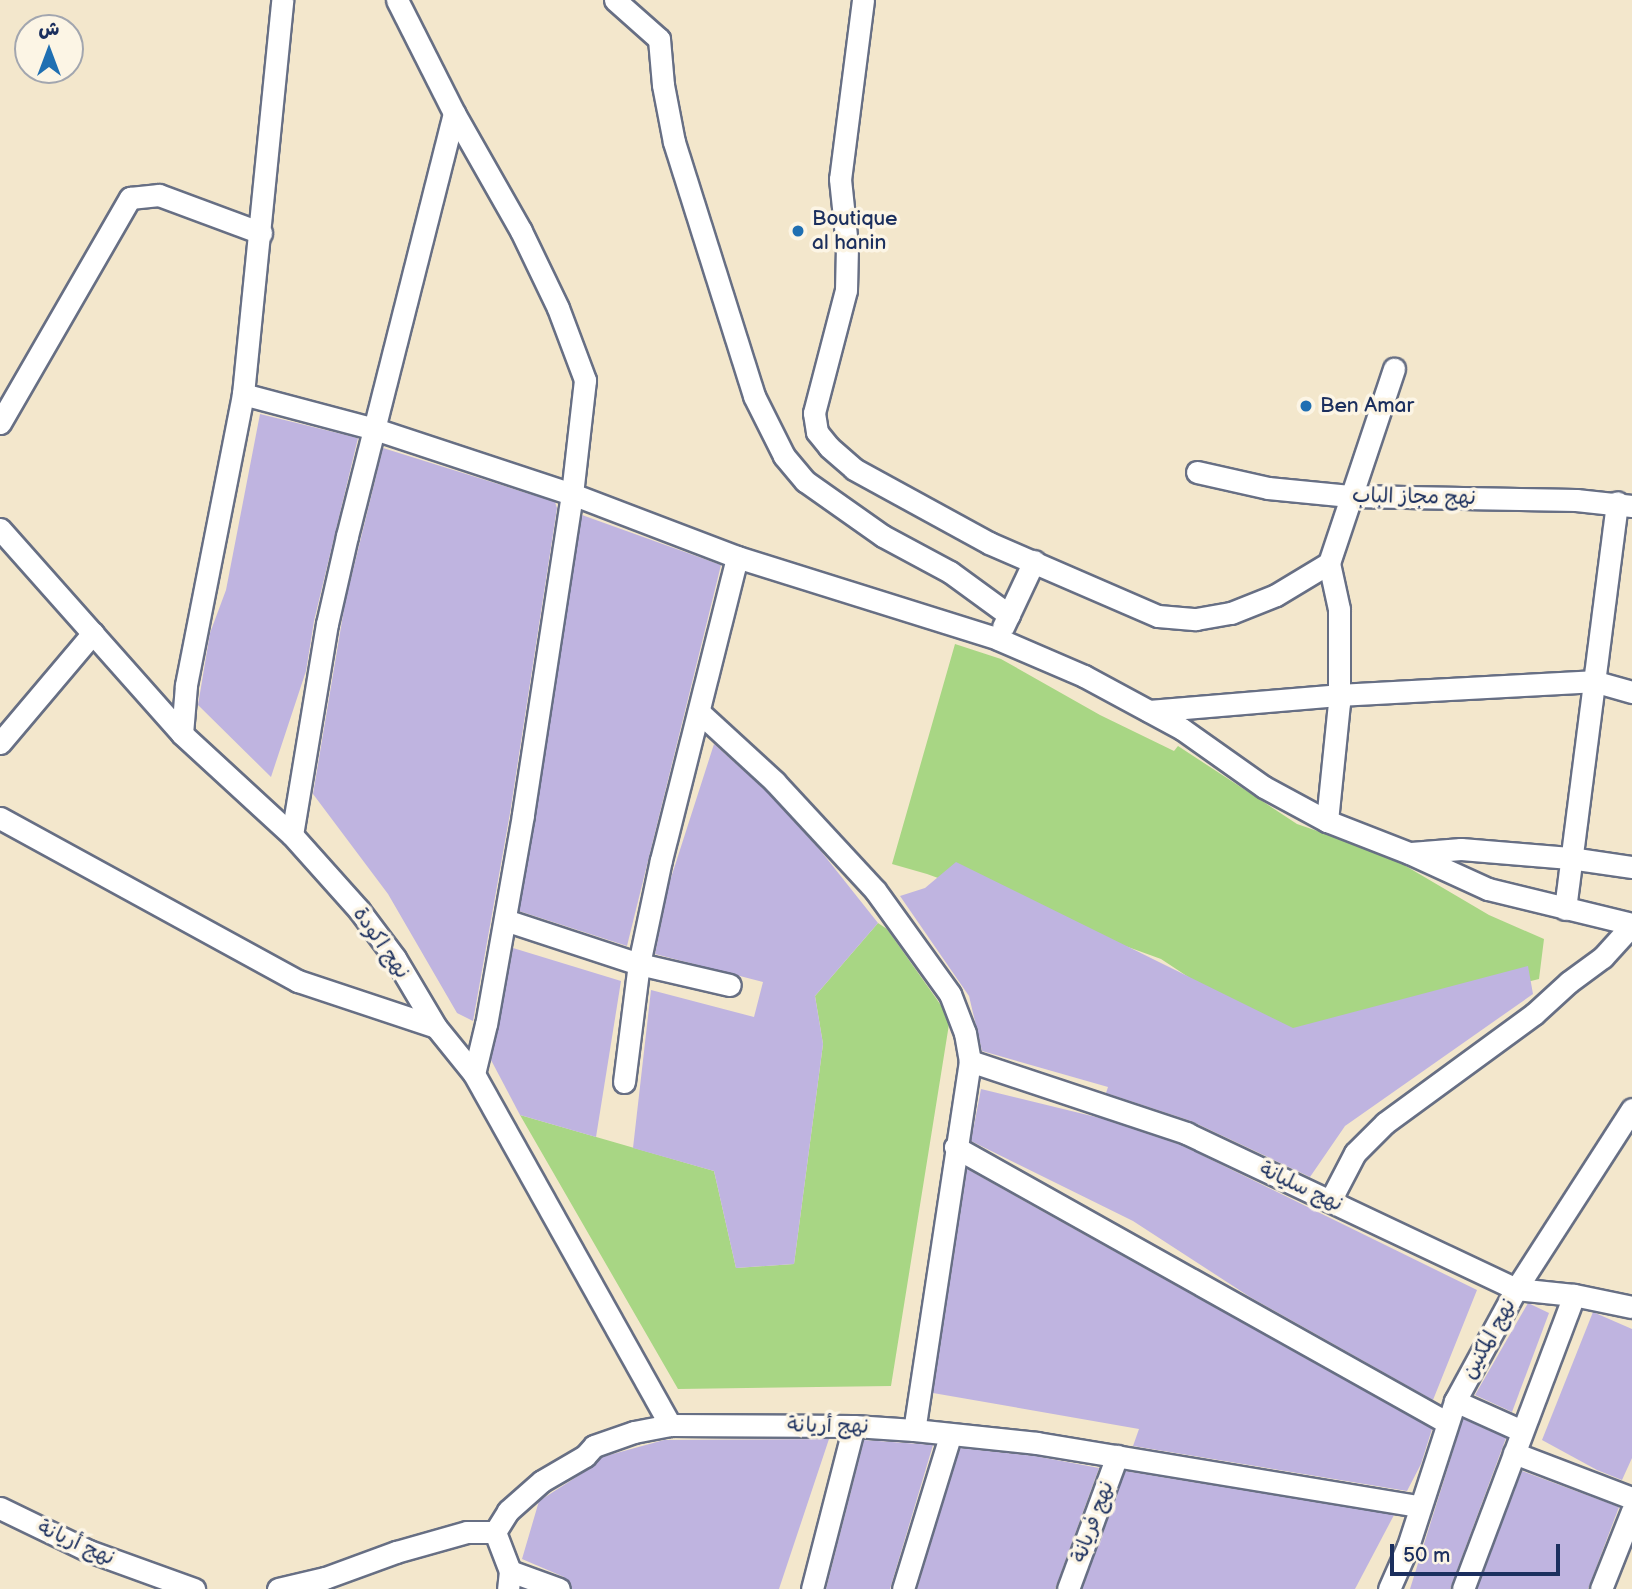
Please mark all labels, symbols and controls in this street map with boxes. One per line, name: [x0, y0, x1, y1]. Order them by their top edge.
north arrow: [14, 14, 84, 84]
text: ش: [39, 18, 59, 41]
place label: Boutique al hanin: [812, 206, 898, 256]
marker: Boutique al hanin: [790, 223, 806, 239]
place label: Ben Amar: [1320, 393, 1414, 419]
marker: Ben Amar: [1298, 398, 1314, 414]
street label: نهج مجاز الباب: [1352, 483, 1476, 511]
street label: نهج اكودة: [347, 902, 415, 984]
street label: نهج سليانة: [1255, 1157, 1347, 1217]
street label: نهج المكنين: [1457, 1294, 1521, 1384]
street label: نهج أريانة: [787, 1413, 869, 1439]
street label: نهج فريانة: [1067, 1478, 1119, 1566]
street label: نهج أريانة: [34, 1515, 118, 1571]
scale bar: [1394, 1530, 1564, 1574]
text: 50 m: [1403, 1543, 1450, 1568]

